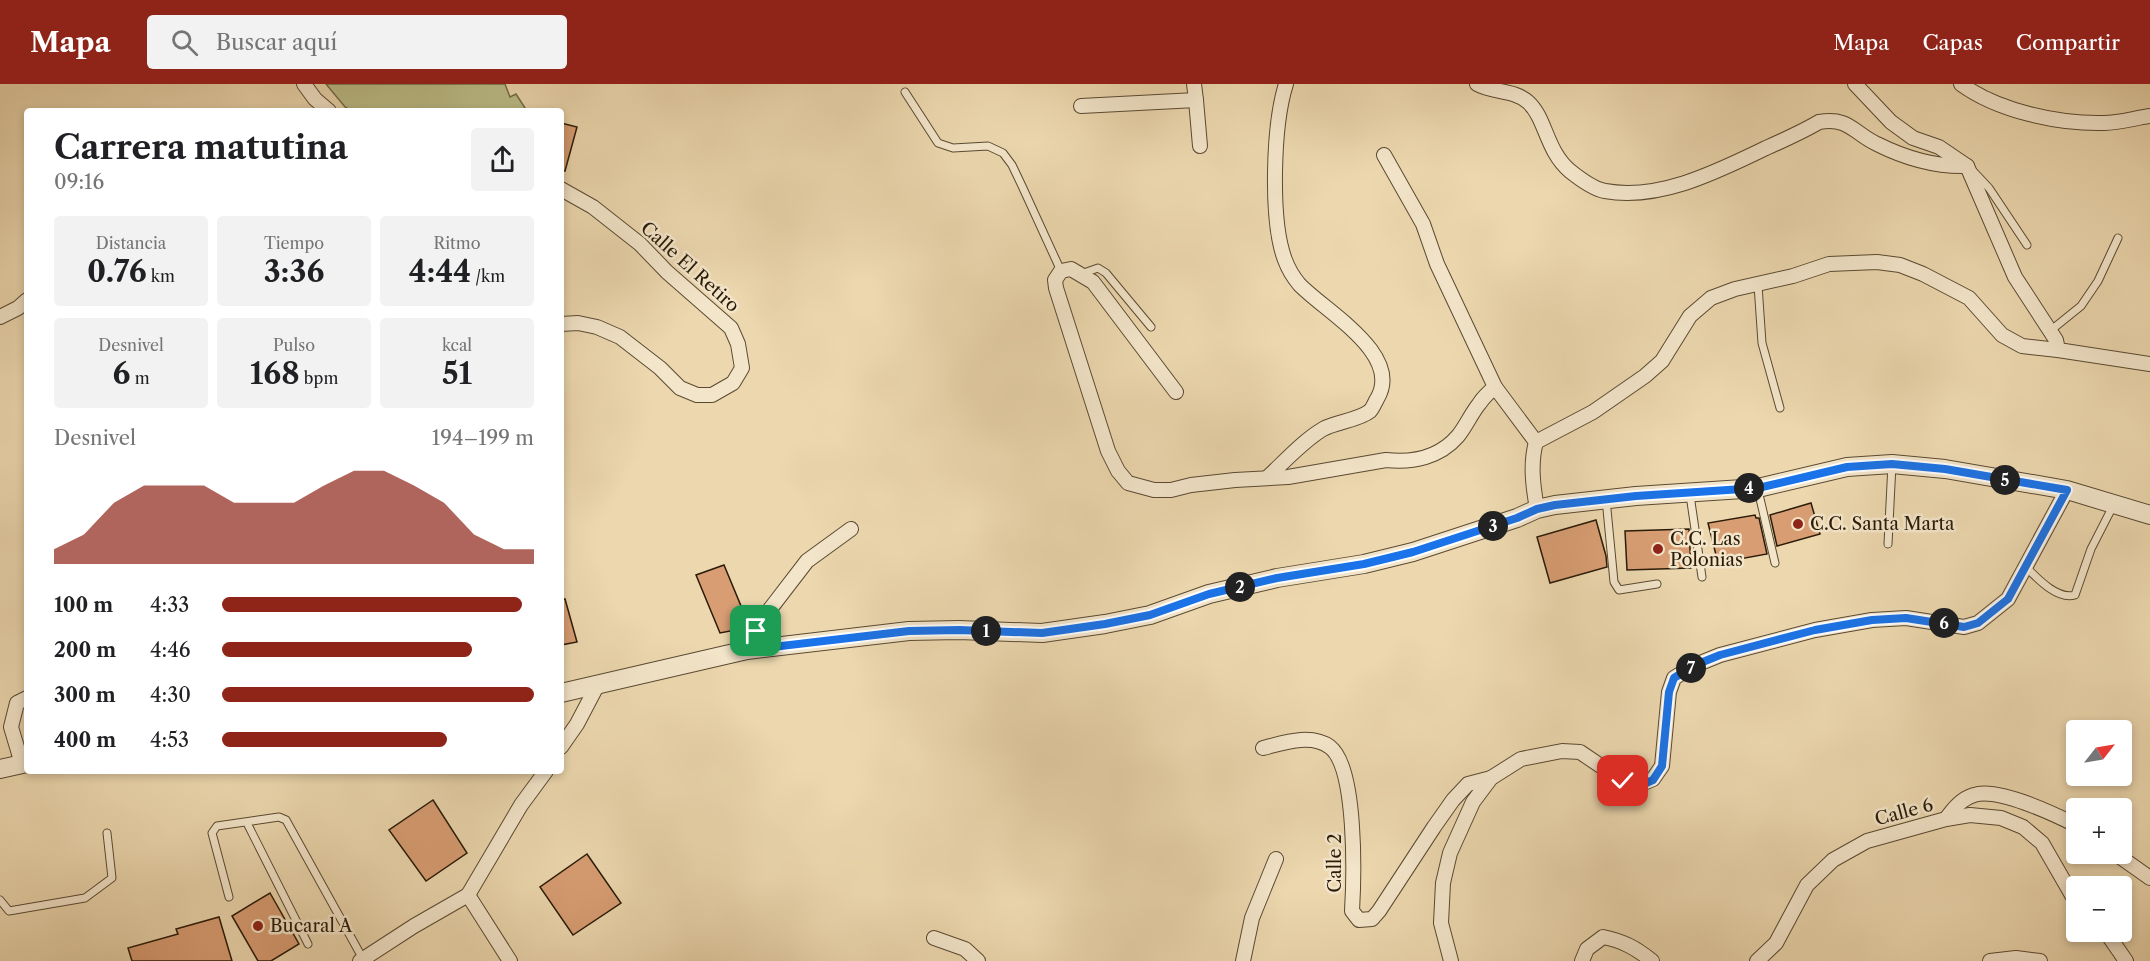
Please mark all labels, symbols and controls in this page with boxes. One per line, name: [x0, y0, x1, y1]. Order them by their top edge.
search box: [147, 15, 567, 69]
text: Mapa: [30, 25, 111, 59]
icon: search: [168, 26, 201, 59]
text: Buscar aquí: [216, 29, 337, 56]
text: Mapa: [1833, 30, 1889, 55]
text: Capas: [1922, 30, 1983, 55]
text: Compartir: [2016, 30, 2120, 55]
text: Carrera matutina: [54, 127, 348, 168]
button: share: [471, 128, 534, 191]
text: 09:16: [54, 170, 104, 194]
street label: Calle El Retiro: [636, 217, 744, 317]
text: Distancia: [96, 233, 166, 253]
text: Tiempo: [264, 233, 324, 253]
text: Ritmo: [434, 233, 480, 253]
text: 0.76: [87, 253, 147, 290]
text: 3:36: [264, 253, 324, 290]
text: 4:44: [409, 253, 471, 290]
text: km: [147, 266, 175, 286]
text: /km: [471, 266, 505, 286]
text: Desnivel: [98, 335, 164, 355]
text: Pulso: [273, 335, 315, 355]
text: kcal: [442, 335, 472, 355]
text: 6: [112, 355, 130, 392]
text: 168: [250, 355, 300, 392]
text: 51: [442, 355, 472, 392]
text: m: [130, 368, 150, 388]
text: bpm: [300, 368, 338, 388]
text: Desnivel: [54, 426, 136, 450]
text: 194–199 m: [432, 426, 534, 450]
pin: 5: [1990, 465, 2020, 495]
text: 5: [2001, 470, 2009, 490]
pin: 4: [1734, 473, 1764, 503]
text: 4: [1744, 478, 1754, 498]
pin: 3: [1478, 511, 1508, 541]
place label: C.C. Santa Marta: [1810, 513, 1955, 535]
text: 3: [1488, 516, 1498, 536]
marker: C.C. Santa Marta: [1791, 517, 1805, 531]
place label: C.C. Las Polonias: [1670, 528, 1743, 571]
marker: C.C. Las Polonias: [1651, 542, 1665, 556]
pin: 2: [1225, 572, 1255, 602]
text: 2: [1235, 577, 1245, 597]
text: 100 m: [54, 593, 113, 617]
text: 4:33: [150, 593, 189, 617]
pin: [730, 605, 781, 656]
pin: 6: [1929, 608, 1959, 638]
text: 6: [1939, 613, 1949, 633]
icon: arrive: [739, 614, 772, 647]
pin: 1: [971, 616, 1001, 646]
text: 1: [982, 621, 990, 641]
text: 200 m: [54, 638, 116, 662]
text: 4:46: [150, 638, 190, 662]
pin: 7: [1676, 653, 1706, 683]
text: 7: [1687, 658, 1695, 678]
text: 300 m: [54, 683, 116, 707]
text: 4:30: [150, 683, 191, 707]
north arrow: [2066, 720, 2132, 786]
map controls: [2066, 720, 2132, 942]
text: 400 m: [54, 728, 116, 752]
text: 4:53: [150, 728, 189, 752]
pin: [1597, 755, 1648, 806]
icon: check: [1606, 764, 1639, 797]
street label: Calle 6: [1872, 794, 1936, 830]
button: +: [2066, 798, 2132, 864]
street label: Calle 2: [1324, 833, 1346, 893]
button: −: [2066, 876, 2132, 942]
place label: Bucaral A: [270, 915, 353, 937]
marker: Bucaral A: [251, 919, 265, 933]

